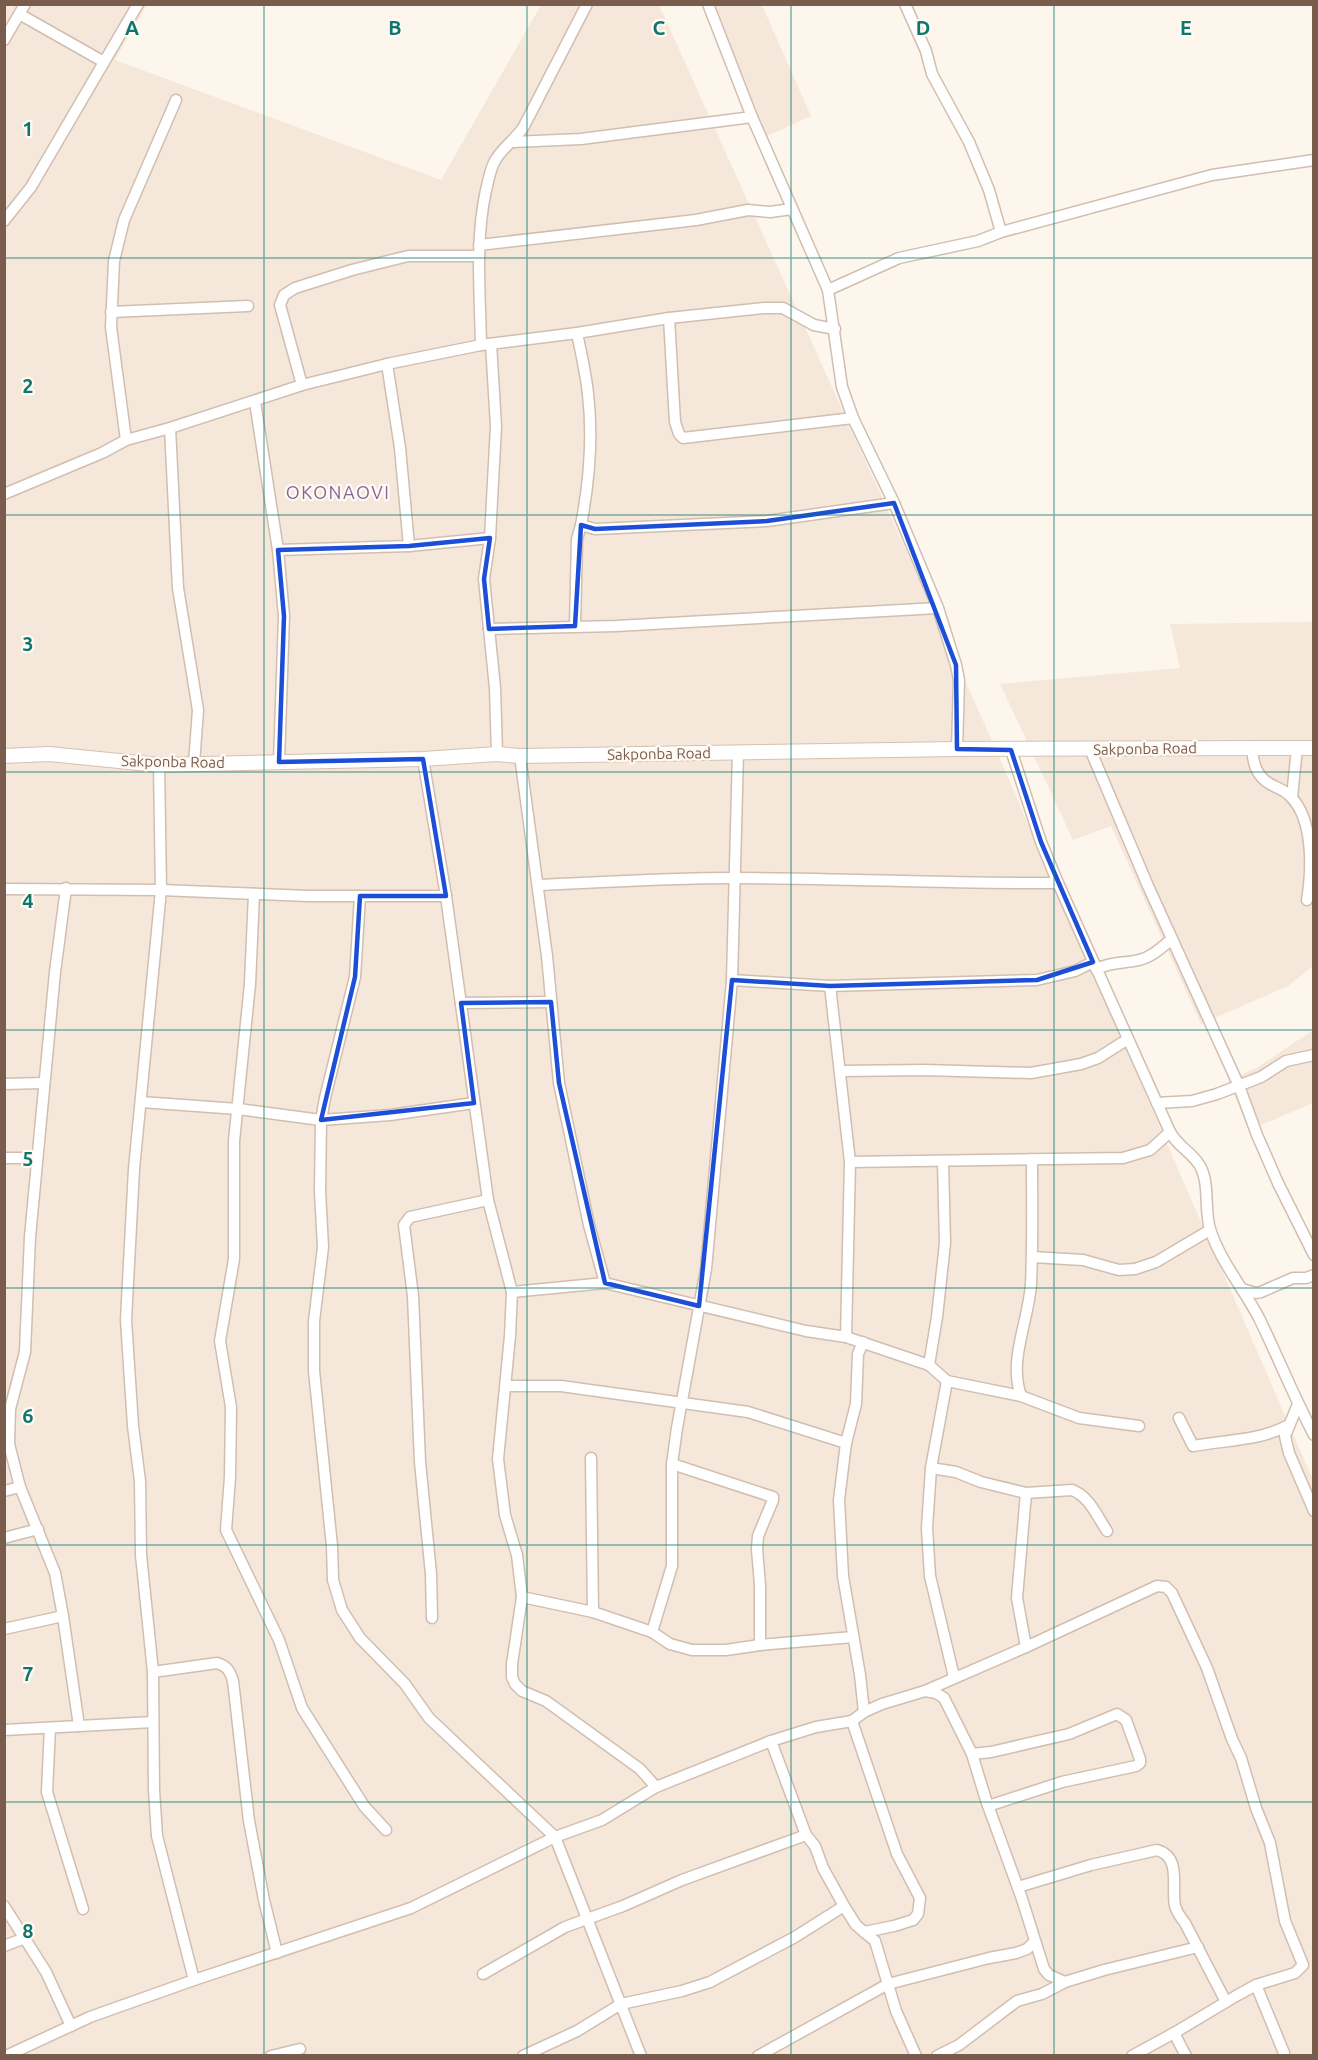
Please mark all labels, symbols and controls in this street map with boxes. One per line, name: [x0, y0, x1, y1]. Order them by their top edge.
text: A: [125, 16, 139, 39]
text: B: [388, 16, 402, 39]
text: C: [653, 16, 666, 39]
text: D: [916, 16, 930, 39]
text: E: [1180, 16, 1192, 39]
text: 1: [22, 117, 34, 140]
text: 2: [22, 374, 34, 397]
district label: OKONAOVI: [286, 482, 390, 502]
text: 3: [22, 632, 34, 655]
street label: Sakponba Road: [1093, 739, 1197, 758]
street label: Sakponba Road: [607, 744, 711, 763]
street label: Sakponba Road: [121, 752, 225, 771]
text: 4: [22, 889, 34, 912]
text: 5: [22, 1147, 34, 1170]
text: 6: [22, 1404, 34, 1427]
text: 7: [22, 1662, 34, 1685]
text: 8: [22, 1919, 34, 1942]

